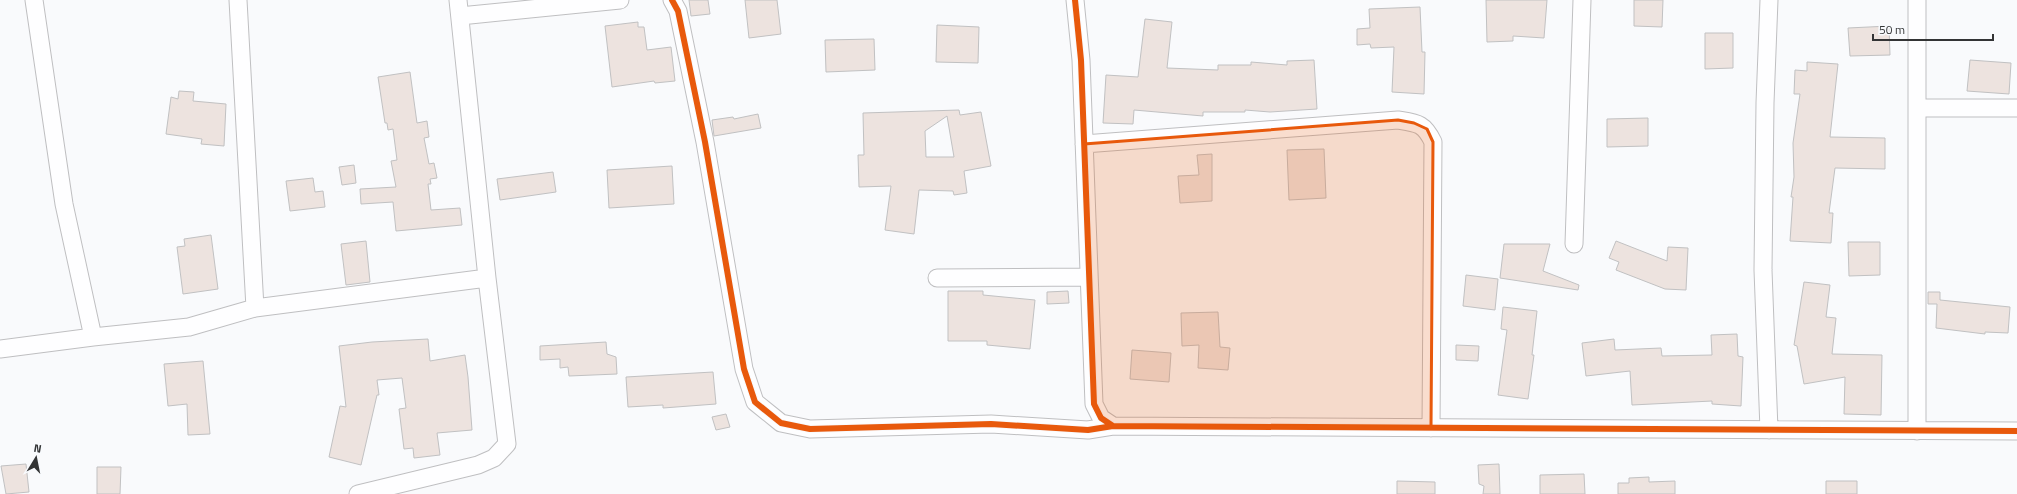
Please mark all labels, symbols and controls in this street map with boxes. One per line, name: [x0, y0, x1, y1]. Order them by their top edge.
scale bar: [1873, 16, 1993, 42]
text: 50 m: [1879, 20, 1905, 39]
north arrow: [16, 438, 56, 478]
text: N: [33, 440, 43, 457]

